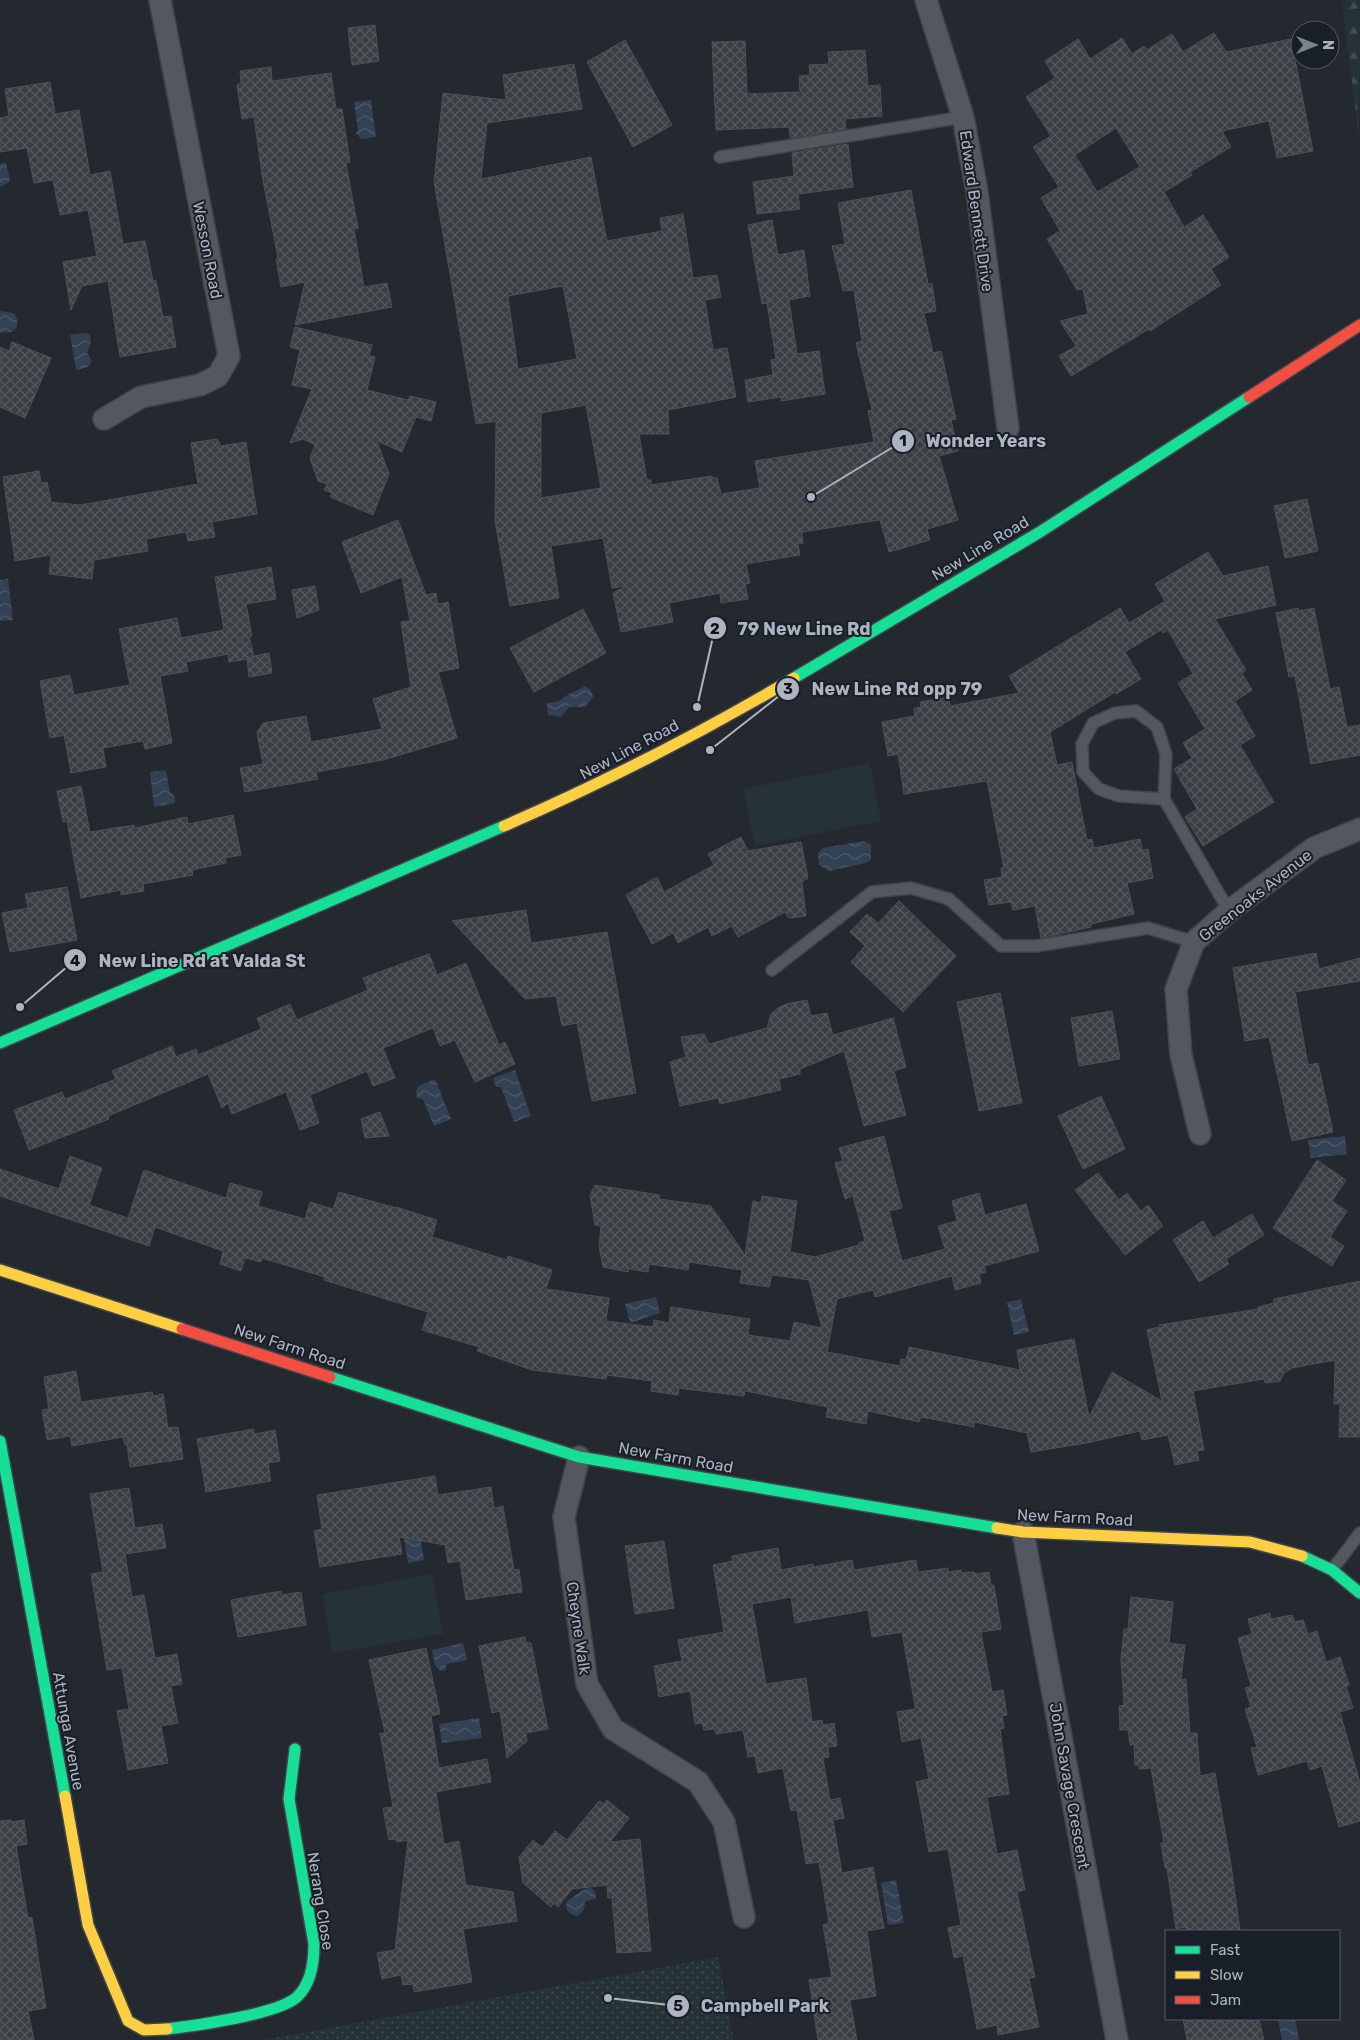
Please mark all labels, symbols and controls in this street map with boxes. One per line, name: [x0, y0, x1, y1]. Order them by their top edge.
north arrow: [1290, 20, 1340, 70]
text: N: [1319, 40, 1336, 50]
street label: Edward Bennett Drive: [956, 129, 997, 293]
street label: Wesson Road: [189, 200, 226, 300]
callout: Wonder Years: [891, 424, 1057, 457]
text: Wonder Years: [926, 430, 1046, 452]
text: 1: [899, 432, 907, 450]
street label: New Line Road: [928, 512, 1032, 585]
callout: 79 New Line Rd: [702, 612, 881, 645]
text: 79 New Line Rd: [737, 618, 871, 640]
text: 2: [710, 620, 720, 638]
callout: New Line Rd opp 79: [776, 673, 992, 706]
text: New Line Rd opp 79: [812, 678, 982, 700]
text: 3: [783, 680, 793, 698]
street label: New Line Road: [576, 715, 682, 784]
street label: Greenoaks Avenue: [1195, 845, 1316, 945]
callout: New Line Rd at Valda St: [63, 944, 316, 977]
text: New Line Rd at Valda St: [98, 950, 306, 972]
text: 4: [70, 952, 80, 970]
street label: New Farm Road: [232, 1320, 348, 1373]
street label: New Farm Road: [617, 1438, 735, 1477]
street label: New Farm Road: [1017, 1505, 1133, 1530]
street label: Cheyne Walk: [563, 1580, 595, 1676]
street label: Attunga Avenue: [49, 1670, 88, 1792]
street label: John Savage Crescent: [1046, 1701, 1093, 1871]
street label: Nerang Close: [303, 1851, 338, 1951]
legend: [1165, 1930, 1340, 2020]
text: Fast: [1210, 1941, 1240, 1959]
text: Slow: [1210, 1966, 1243, 1984]
callout: Campbell Park: [665, 1990, 839, 2023]
text: Jam: [1210, 1991, 1241, 2009]
text: Campbell Park: [701, 1995, 830, 2017]
text: 5: [673, 1997, 683, 2015]

